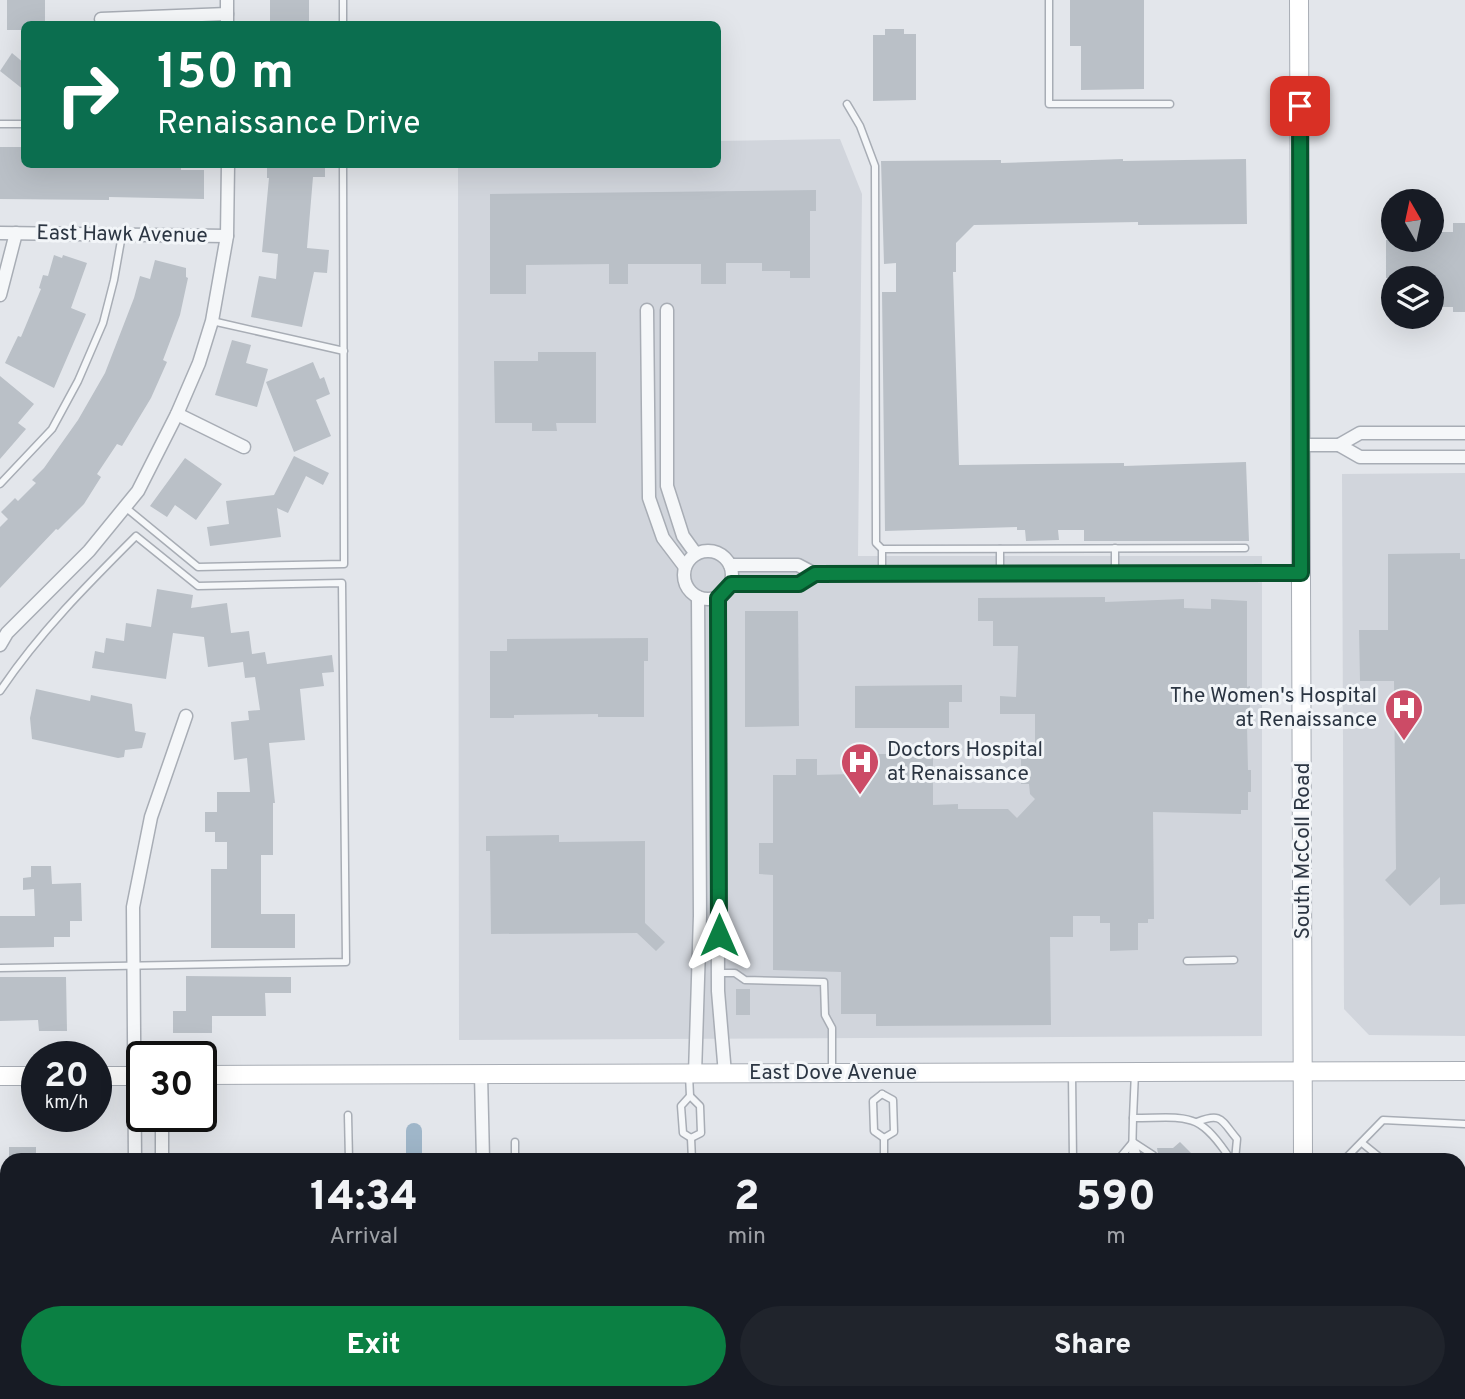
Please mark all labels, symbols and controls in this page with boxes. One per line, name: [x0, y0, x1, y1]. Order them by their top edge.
text: 150 m: [157, 44, 294, 106]
icon: right: [42, 49, 133, 140]
pin: [1270, 76, 1330, 136]
icon: arrive: [1281, 87, 1319, 125]
text: Renaissance Drive: [157, 105, 420, 145]
north arrow: [1381, 189, 1444, 252]
map controls: [1381, 189, 1444, 329]
street label: East Hawk Avenue: [36, 220, 208, 250]
button: layers: [1381, 266, 1444, 329]
place label: The Women's Hospital at Renaissance: [1170, 683, 1377, 734]
hospital icon: The Women's Hospital at Renaissance: [1383, 687, 1425, 742]
place label: Doctors Hospital at Renaissance: [887, 737, 1043, 788]
hospital icon: Doctors Hospital at Renaissance: [839, 741, 881, 796]
street label: South McColl Road: [1290, 762, 1317, 940]
position arrow: [682, 898, 756, 972]
speed limit sign: 30: [126, 1041, 217, 1132]
text: 20: [44, 1055, 89, 1099]
street label: East Dove Avenue: [749, 1060, 917, 1087]
text: km/h: [45, 1092, 88, 1115]
text: 14:34: [310, 1172, 418, 1225]
text: 2: [734, 1172, 760, 1225]
text: 590: [1076, 1172, 1156, 1225]
text: Arrival: [330, 1223, 398, 1252]
text: min: [728, 1223, 766, 1252]
text: m: [1106, 1223, 1126, 1252]
button: Exit: [21, 1306, 726, 1386]
button: Share: [740, 1306, 1445, 1386]

